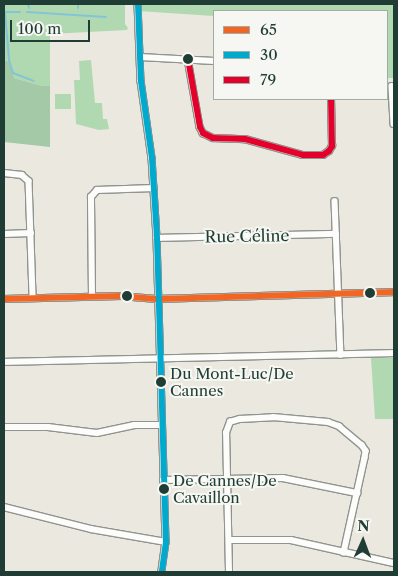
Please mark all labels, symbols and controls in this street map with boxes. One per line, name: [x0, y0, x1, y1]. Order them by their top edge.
scale bar: [12, 10, 92, 42]
legend: [213, 10, 388, 100]
text: 100 m: [18, 19, 61, 38]
text: 65: [260, 20, 277, 39]
text: 30: [260, 45, 278, 64]
unlabelled marker: [183, 54, 193, 64]
text: 79: [260, 70, 276, 89]
street label: Rue Céline: [205, 226, 289, 246]
unlabelled marker: [365, 288, 375, 298]
unlabelled marker: [122, 291, 132, 301]
place label: Du Mont-Luc/De Cannes: [170, 364, 294, 399]
marker: Du Mont-Luc/De Cannes: [156, 377, 166, 387]
place label: De Cannes/De Cavaillon: [173, 471, 277, 506]
marker: De Cannes/De Cavaillon: [159, 484, 169, 494]
north arrow: [338, 516, 388, 566]
text: N: [357, 517, 370, 535]

